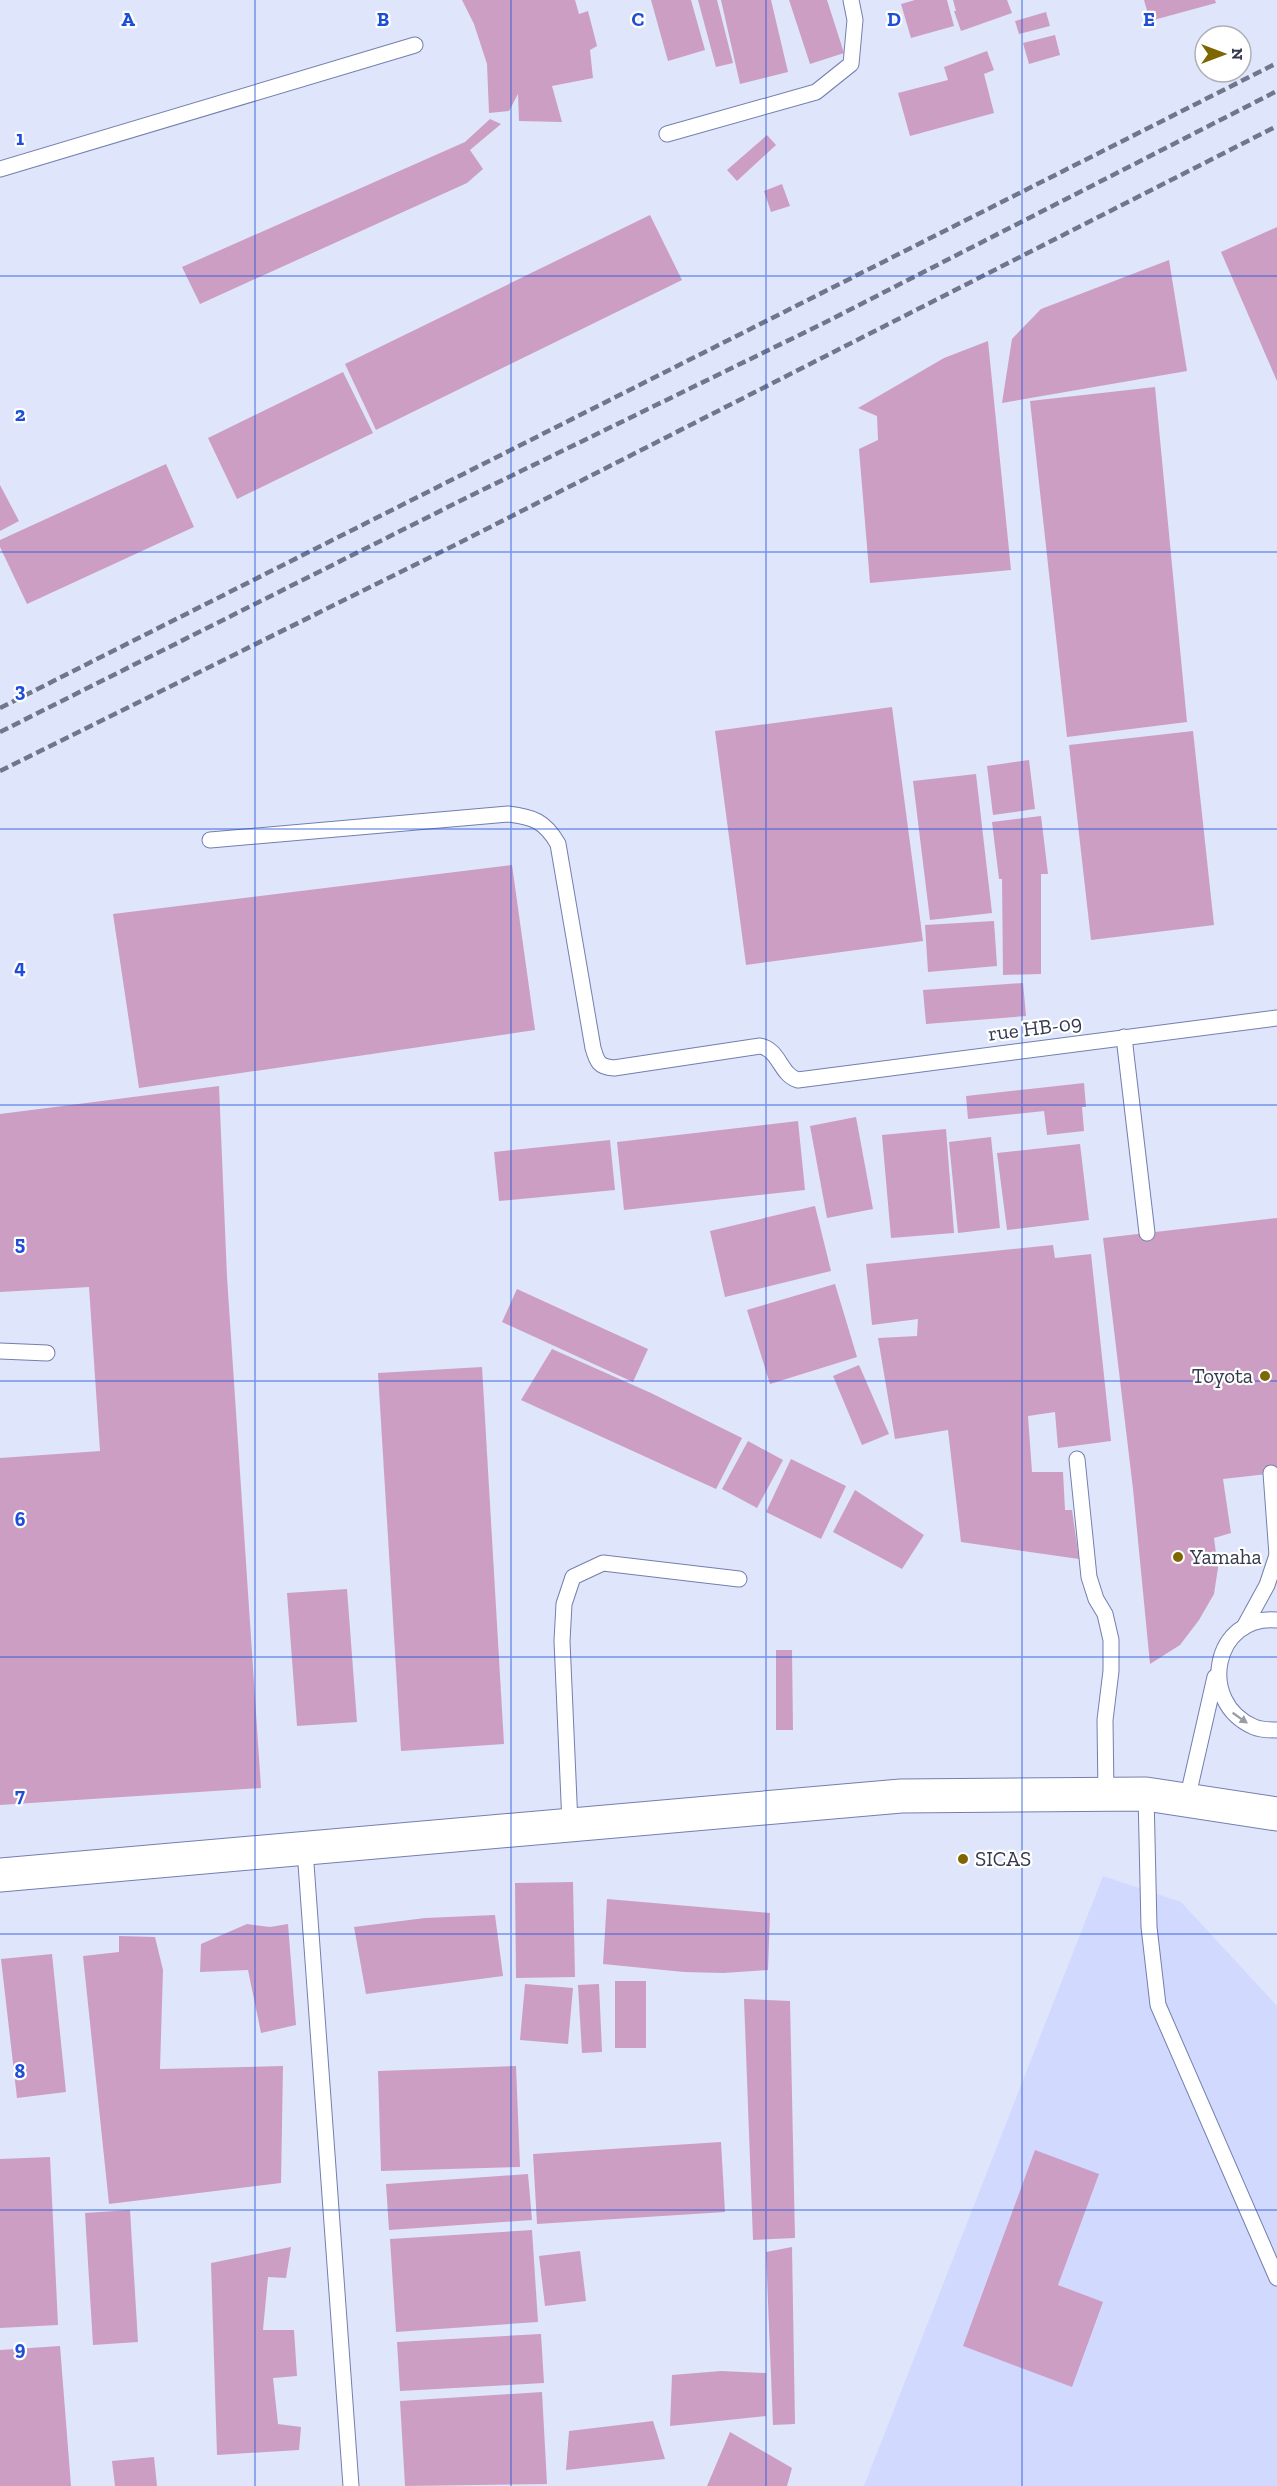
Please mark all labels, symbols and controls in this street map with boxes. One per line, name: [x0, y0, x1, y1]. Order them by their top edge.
text: A: [121, 7, 135, 31]
text: B: [377, 7, 389, 31]
text: C: [632, 7, 645, 31]
text: D: [887, 7, 901, 31]
text: E: [1143, 7, 1155, 31]
north arrow: [1193, 24, 1253, 84]
text: N: [1228, 48, 1247, 60]
text: 1: [16, 126, 24, 150]
text: 2: [15, 402, 26, 426]
text: 3: [15, 678, 26, 702]
text: 4: [14, 955, 26, 979]
street label: rue HB-09: [987, 1009, 1083, 1046]
text: 5: [15, 1231, 25, 1255]
place label: Toyota: [1192, 1363, 1253, 1388]
marker: Toyota: [1258, 1369, 1272, 1383]
text: 6: [15, 1507, 26, 1531]
place label: Yamaha: [1189, 1544, 1262, 1569]
marker: Yamaha: [1171, 1550, 1185, 1564]
one-way arrow: [1232, 1712, 1248, 1724]
text: 7: [15, 1783, 25, 1807]
place label: SICAS: [975, 1846, 1031, 1871]
marker: SICAS: [956, 1852, 970, 1866]
text: 8: [15, 2059, 26, 2083]
text: 9: [15, 2336, 26, 2360]

